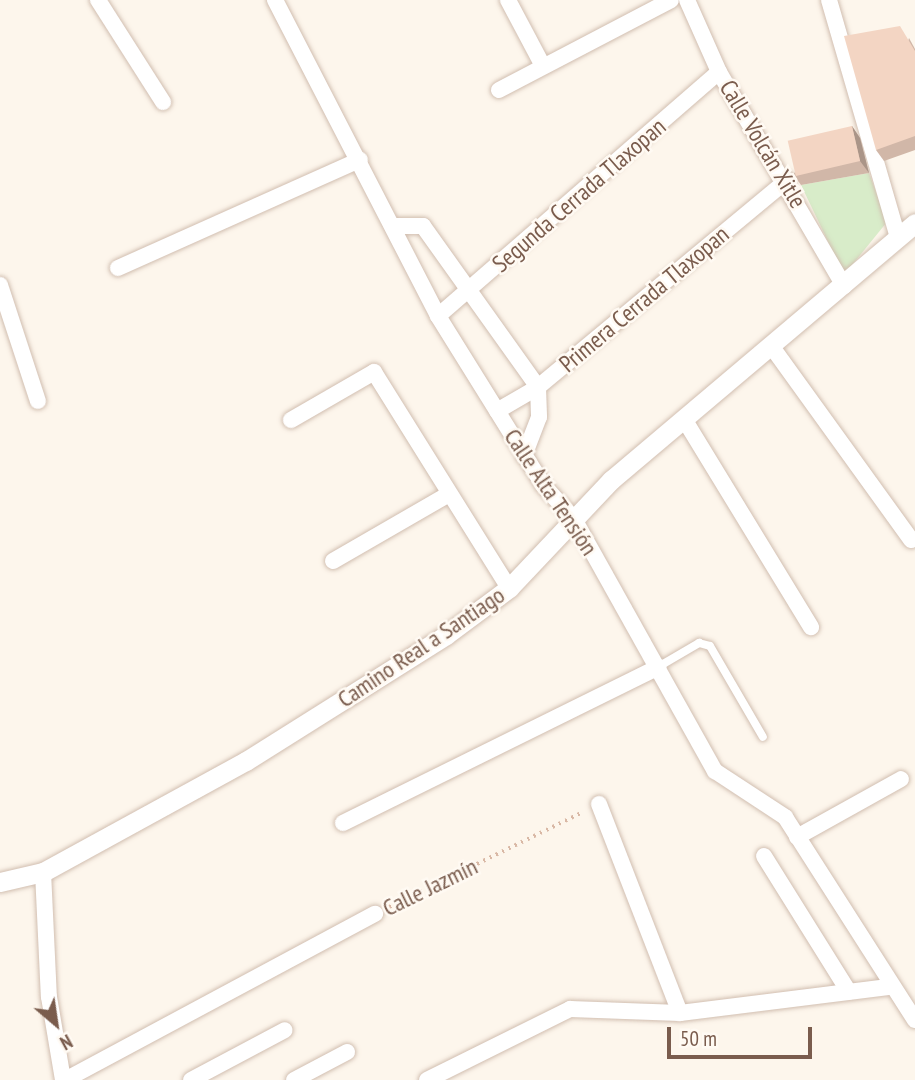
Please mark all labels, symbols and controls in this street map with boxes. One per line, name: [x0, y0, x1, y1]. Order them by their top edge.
street label: Calle Volcán Xitle: [713, 74, 813, 214]
street label: Segunda Cerrada Tlaxopan: [486, 112, 672, 278]
street label: Primera Cerrada Tlaxopan: [553, 219, 735, 379]
street label: Calle Alta Tensión: [498, 423, 604, 561]
street label: Camino Real a Santiago: [332, 581, 510, 713]
street label: Calle Jazmín: [378, 852, 482, 922]
north arrow: [21, 989, 91, 1059]
scale bar: [670, 1014, 815, 1058]
text: 50 m: [680, 1025, 717, 1052]
text: N: [56, 1029, 76, 1055]

